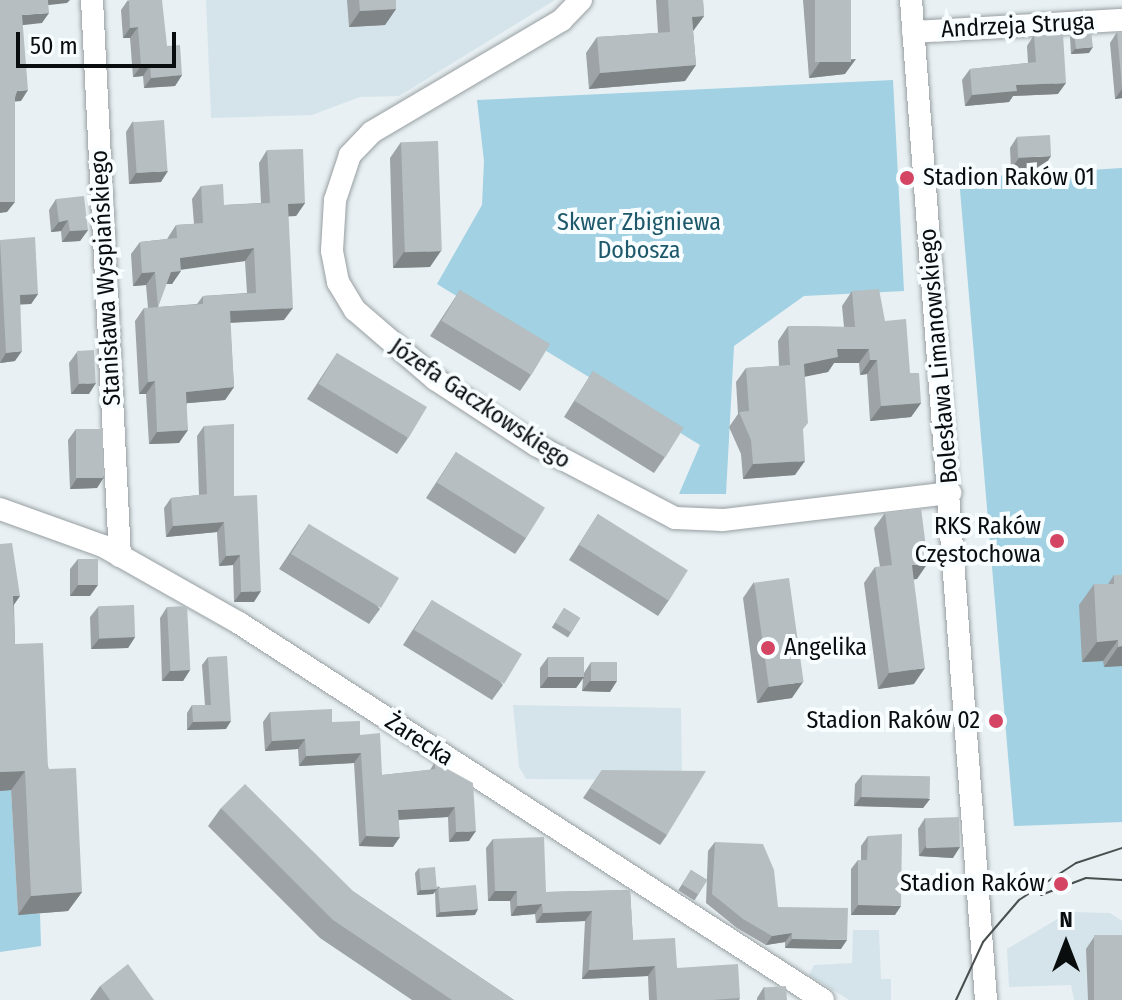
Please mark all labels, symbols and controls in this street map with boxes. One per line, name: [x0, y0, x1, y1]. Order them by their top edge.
street label: Andrzeja Struga: [940, 8, 1096, 44]
scale bar: [20, 16, 180, 66]
text: 50 m: [30, 32, 78, 60]
street label: Stanisława Wyspiańskiego: [85, 149, 127, 407]
place label: Stadion Raków 01: [923, 164, 1095, 192]
marker: Stadion Raków 01: [898, 169, 916, 187]
park label: Skwer Zbigniewa Dobosza: [557, 209, 721, 265]
street label: Bolesława Limanowskiego: [914, 227, 964, 485]
street label: Józefa Gaczkowskiego: [384, 333, 576, 475]
place label: RKS Raków Częstochowa: [915, 513, 1041, 569]
marker: RKS Raków Częstochowa: [1048, 532, 1066, 550]
place label: Angelika: [784, 634, 867, 662]
marker: Angelika: [759, 639, 777, 657]
street label: Żarecka: [380, 707, 458, 773]
place label: Stadion Raków 02: [806, 707, 980, 735]
marker: Stadion Raków 02: [987, 712, 1005, 730]
place label: Stadion Raków: [900, 870, 1045, 898]
marker: Stadion Raków: [1052, 875, 1070, 893]
north arrow: [1026, 904, 1106, 984]
text: N: [1059, 906, 1073, 933]

